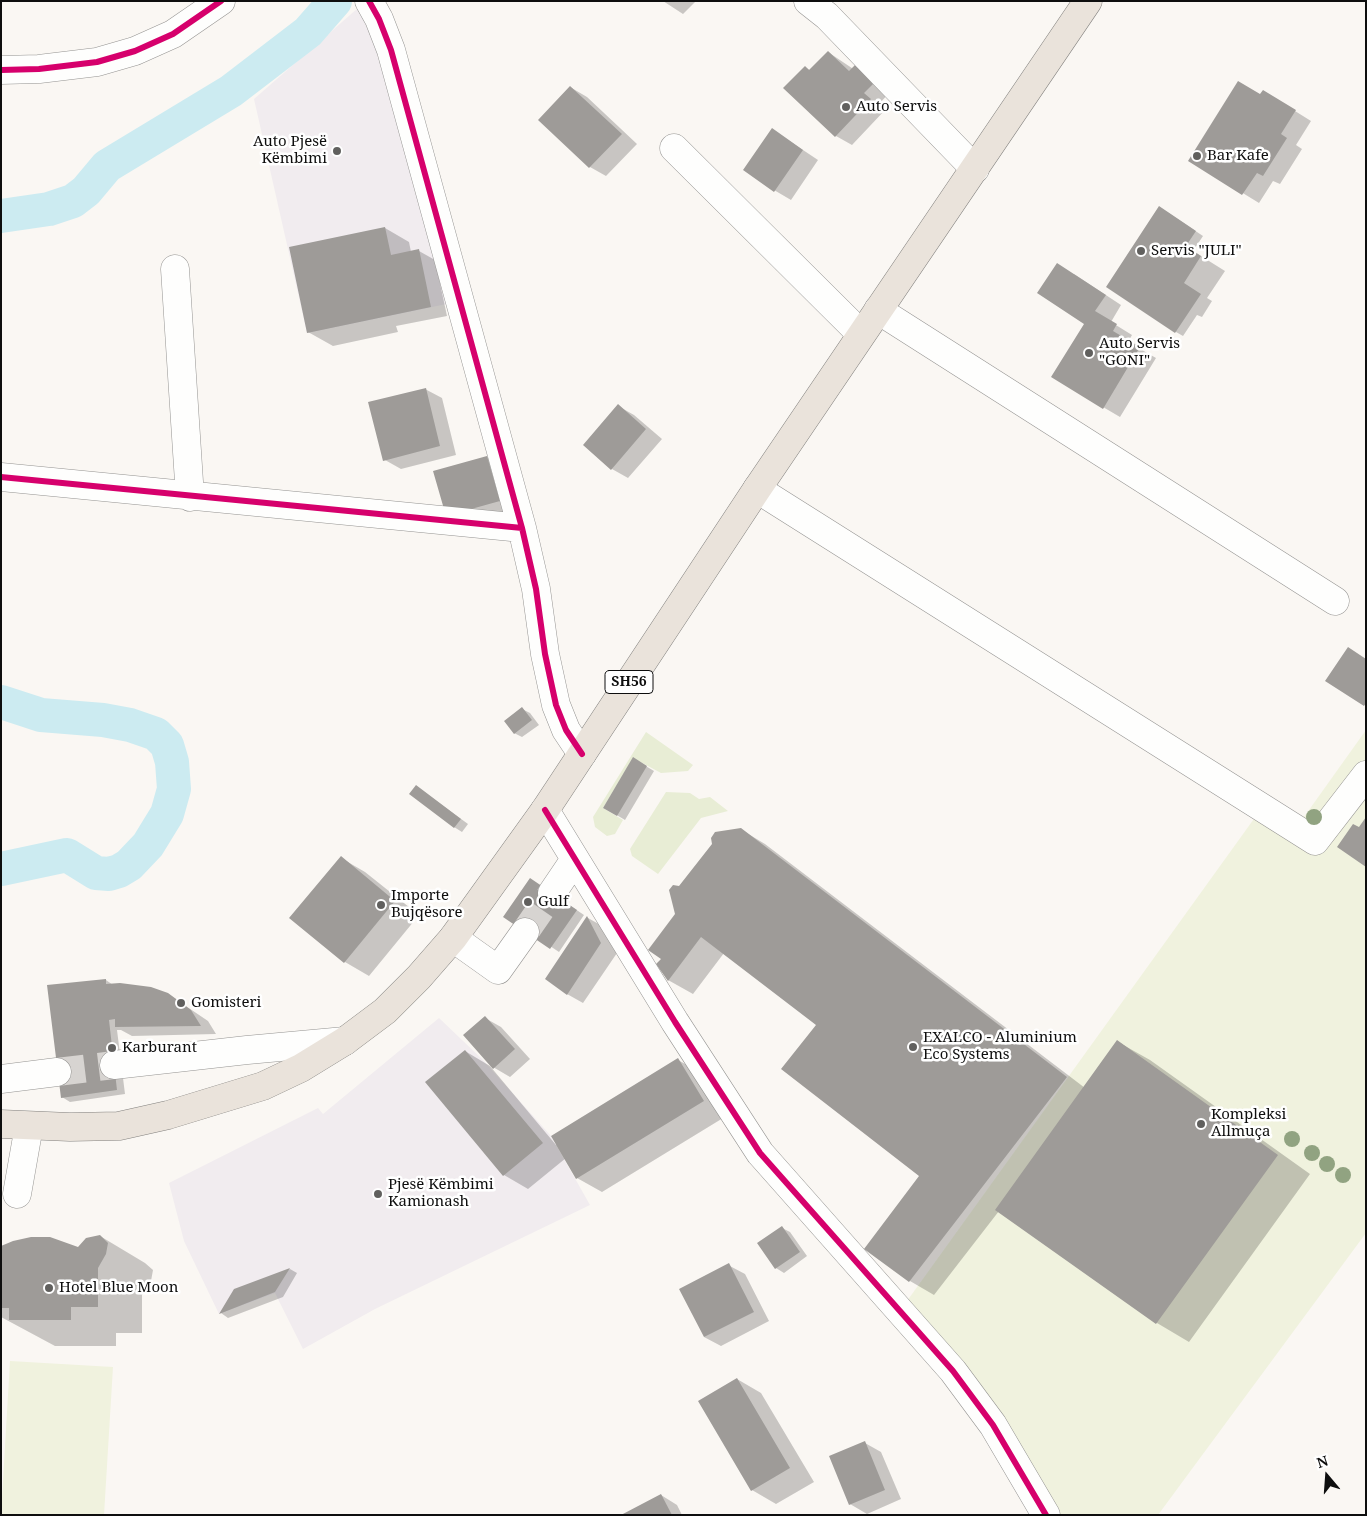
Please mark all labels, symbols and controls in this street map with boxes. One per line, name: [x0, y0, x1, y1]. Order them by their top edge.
place label: Auto Servis: [856, 98, 937, 116]
marker: Auto Servis: [840, 101, 852, 113]
place label: Auto Pjesë Këmbimi: [253, 133, 327, 168]
marker: Auto Pjesë Këmbimi: [331, 145, 343, 157]
place label: Bar Kafe: [1207, 147, 1269, 165]
marker: Bar Kafe: [1191, 150, 1203, 162]
place label: Servis "JULI": [1151, 242, 1242, 260]
marker: Servis "JULI": [1135, 245, 1147, 257]
place label: Auto Servis "GONI": [1099, 335, 1180, 370]
marker: Auto Servis "GONI": [1083, 347, 1095, 359]
road number: SH56: [605, 670, 653, 694]
place label: Importe Bujqësore: [391, 887, 463, 922]
place label: Gulf: [538, 893, 568, 911]
marker: Gulf: [522, 896, 534, 908]
marker: Importe Bujqësore: [375, 899, 387, 911]
place label: Gomisteri: [191, 994, 261, 1012]
marker: Gomisteri: [175, 997, 187, 1009]
place label: EXALCO - Aluminium Eco Systems: [923, 1029, 1077, 1064]
place label: Karburant: [122, 1039, 197, 1057]
marker: EXALCO - Aluminium Eco Systems: [907, 1041, 919, 1053]
marker: Karburant: [106, 1042, 118, 1054]
place label: Kompleksi Allmuça: [1211, 1106, 1286, 1141]
marker: Kompleksi Allmuça: [1195, 1118, 1207, 1130]
place label: Pjesë Këmbimi Kamionash: [388, 1176, 494, 1211]
marker: Pjesë Këmbimi Kamionash: [372, 1188, 384, 1200]
place label: Hotel Blue Moon: [59, 1279, 178, 1297]
marker: Hotel Blue Moon: [43, 1282, 55, 1294]
north arrow: [1302, 1451, 1352, 1501]
text: N: [1314, 1451, 1330, 1472]

